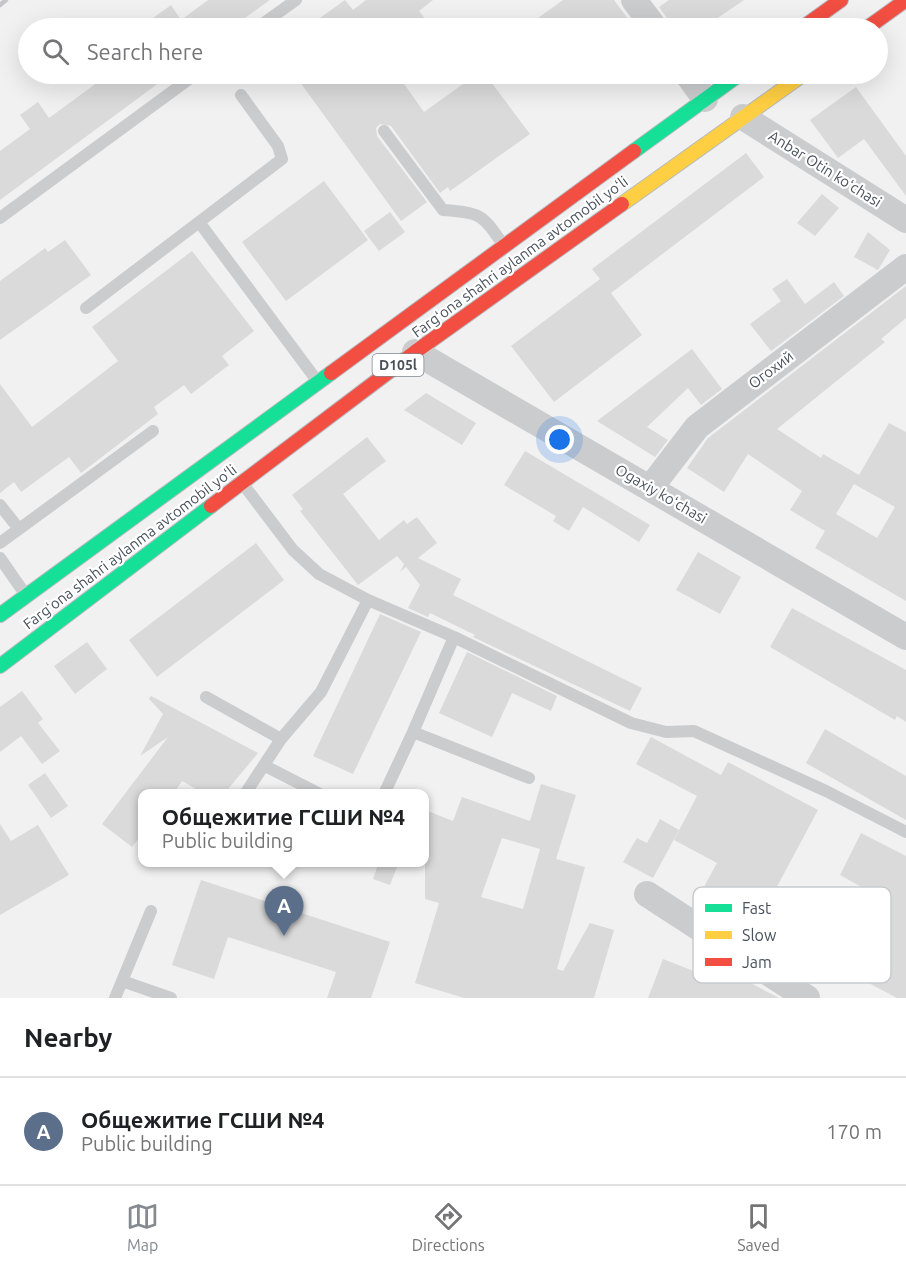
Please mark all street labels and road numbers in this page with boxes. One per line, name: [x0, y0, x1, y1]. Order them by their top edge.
street label: Anbar Otin koʻchasi: [766, 127, 885, 210]
street label: Fargʻona shahri aylanma avtomobil yoʻli: [409, 173, 631, 341]
street label: Огохий: [745, 347, 796, 392]
road number: D105l: [372, 354, 424, 376]
street label: Fargʻona shahri aylanma avtomobil yoʻli: [20, 461, 240, 632]
street label: Ogaxiy koʻchasi: [613, 461, 710, 527]

